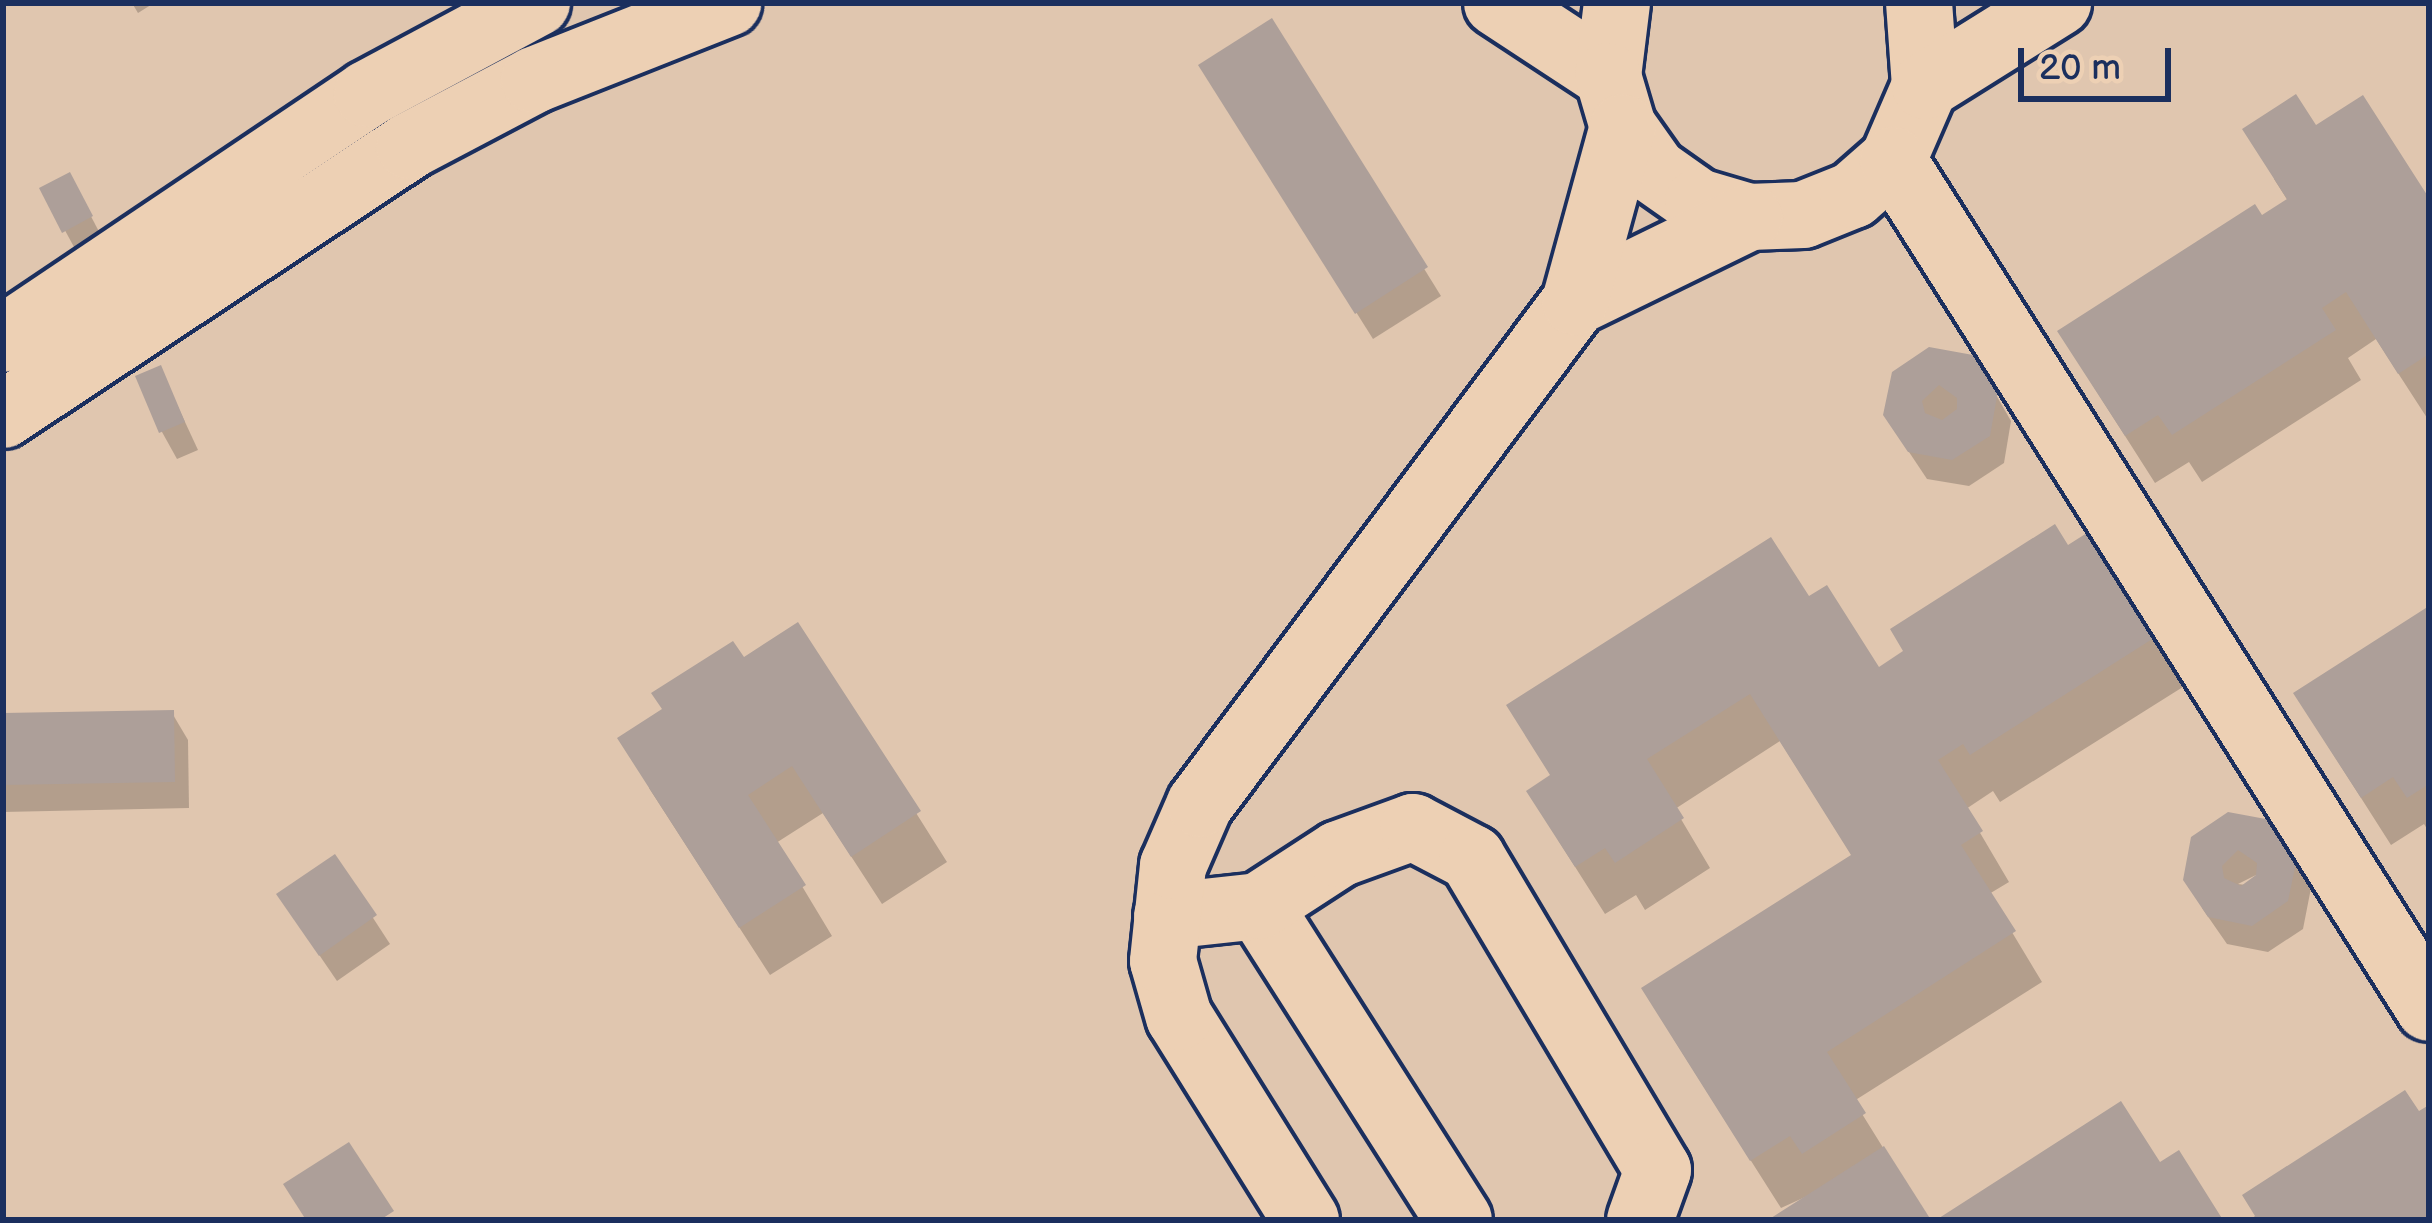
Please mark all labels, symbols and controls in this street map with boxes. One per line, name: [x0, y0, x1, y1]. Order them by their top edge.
scale bar: [2024, 24, 2177, 98]
text: 20 m: [2039, 47, 2121, 90]

